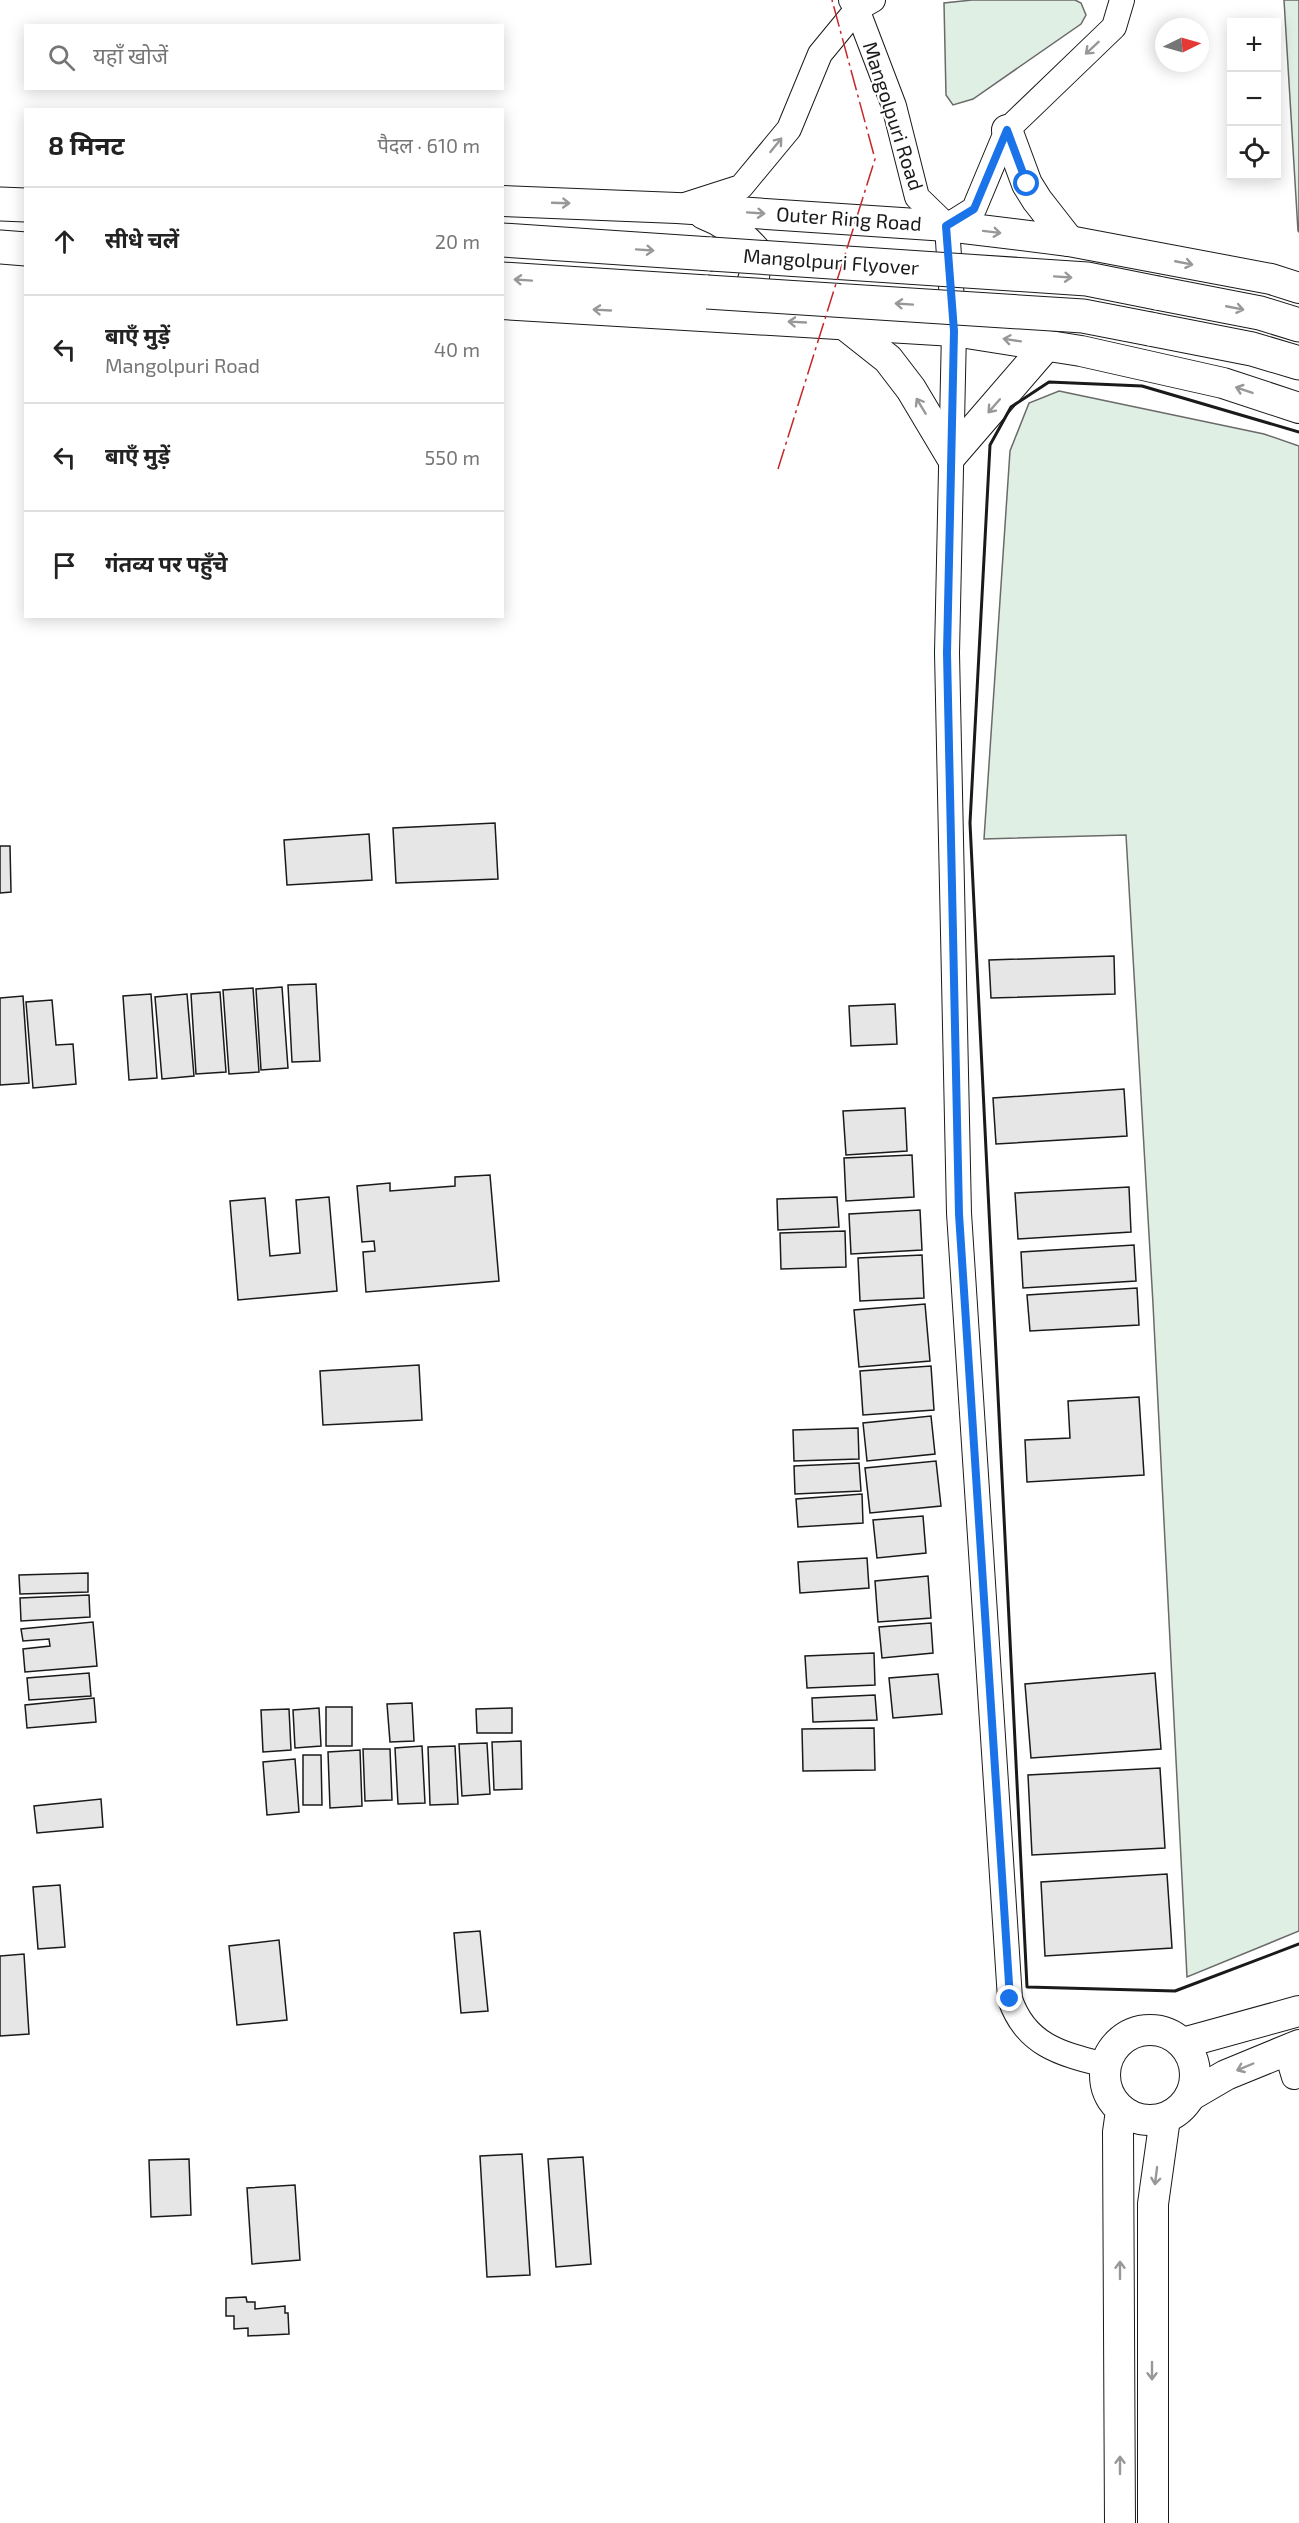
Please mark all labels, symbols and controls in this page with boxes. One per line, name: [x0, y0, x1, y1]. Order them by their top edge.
north arrow: [1155, 18, 1209, 72]
map controls: [1227, 18, 1281, 180]
button: +: [1227, 18, 1281, 72]
search box: [24, 24, 504, 90]
street label: Mangolpuri Road: [859, 38, 929, 193]
icon: search: [45, 41, 78, 74]
one-way arrow: [1085, 41, 1100, 55]
text: यहाँ खोजें: [93, 42, 168, 68]
button: −: [1227, 72, 1281, 126]
button: locate: [1227, 126, 1281, 180]
text: 8 मिनट: [48, 129, 124, 160]
text: पैदल · 610 m: [377, 133, 480, 157]
one-way arrow: [769, 137, 782, 153]
route start: [1013, 170, 1039, 196]
one-way arrow: [550, 198, 570, 209]
street label: Outer Ring Road: [776, 201, 923, 235]
one-way arrow: [745, 208, 765, 219]
icon: ahead: [48, 225, 81, 258]
text: सीधे चलें: [105, 226, 179, 252]
one-way arrow: [981, 226, 1001, 237]
text: 20 m: [435, 229, 480, 253]
street label: Mangolpuri Flyover: [742, 243, 920, 279]
one-way arrow: [634, 244, 654, 255]
one-way arrow: [1174, 258, 1194, 269]
one-way arrow: [1052, 272, 1072, 283]
one-way arrow: [514, 275, 534, 286]
one-way arrow: [895, 299, 915, 310]
one-way arrow: [1225, 303, 1244, 314]
one-way arrow: [593, 305, 613, 316]
one-way arrow: [788, 316, 808, 327]
text: बाएँ मुड़ें: [105, 322, 170, 348]
icon: left: [48, 333, 81, 366]
one-way arrow: [1003, 334, 1022, 345]
text: 40 m: [434, 337, 480, 361]
text: Mangolpuri Road: [105, 353, 260, 377]
one-way arrow: [1235, 383, 1254, 394]
one-way arrow: [915, 398, 927, 415]
one-way arrow: [987, 398, 1001, 413]
icon: left: [48, 441, 81, 474]
text: बाएँ मुड़ें: [105, 442, 170, 468]
text: 550 m: [425, 445, 480, 469]
icon: arrive: [48, 549, 81, 582]
text: गंतव्य पर पहुँचे: [105, 550, 228, 576]
route end: [996, 1985, 1022, 2011]
one-way arrow: [1236, 2062, 1255, 2073]
one-way arrow: [1150, 2166, 1161, 2185]
one-way arrow: [1114, 2260, 1126, 2280]
one-way arrow: [1146, 2360, 1158, 2380]
one-way arrow: [1114, 2455, 1126, 2475]

